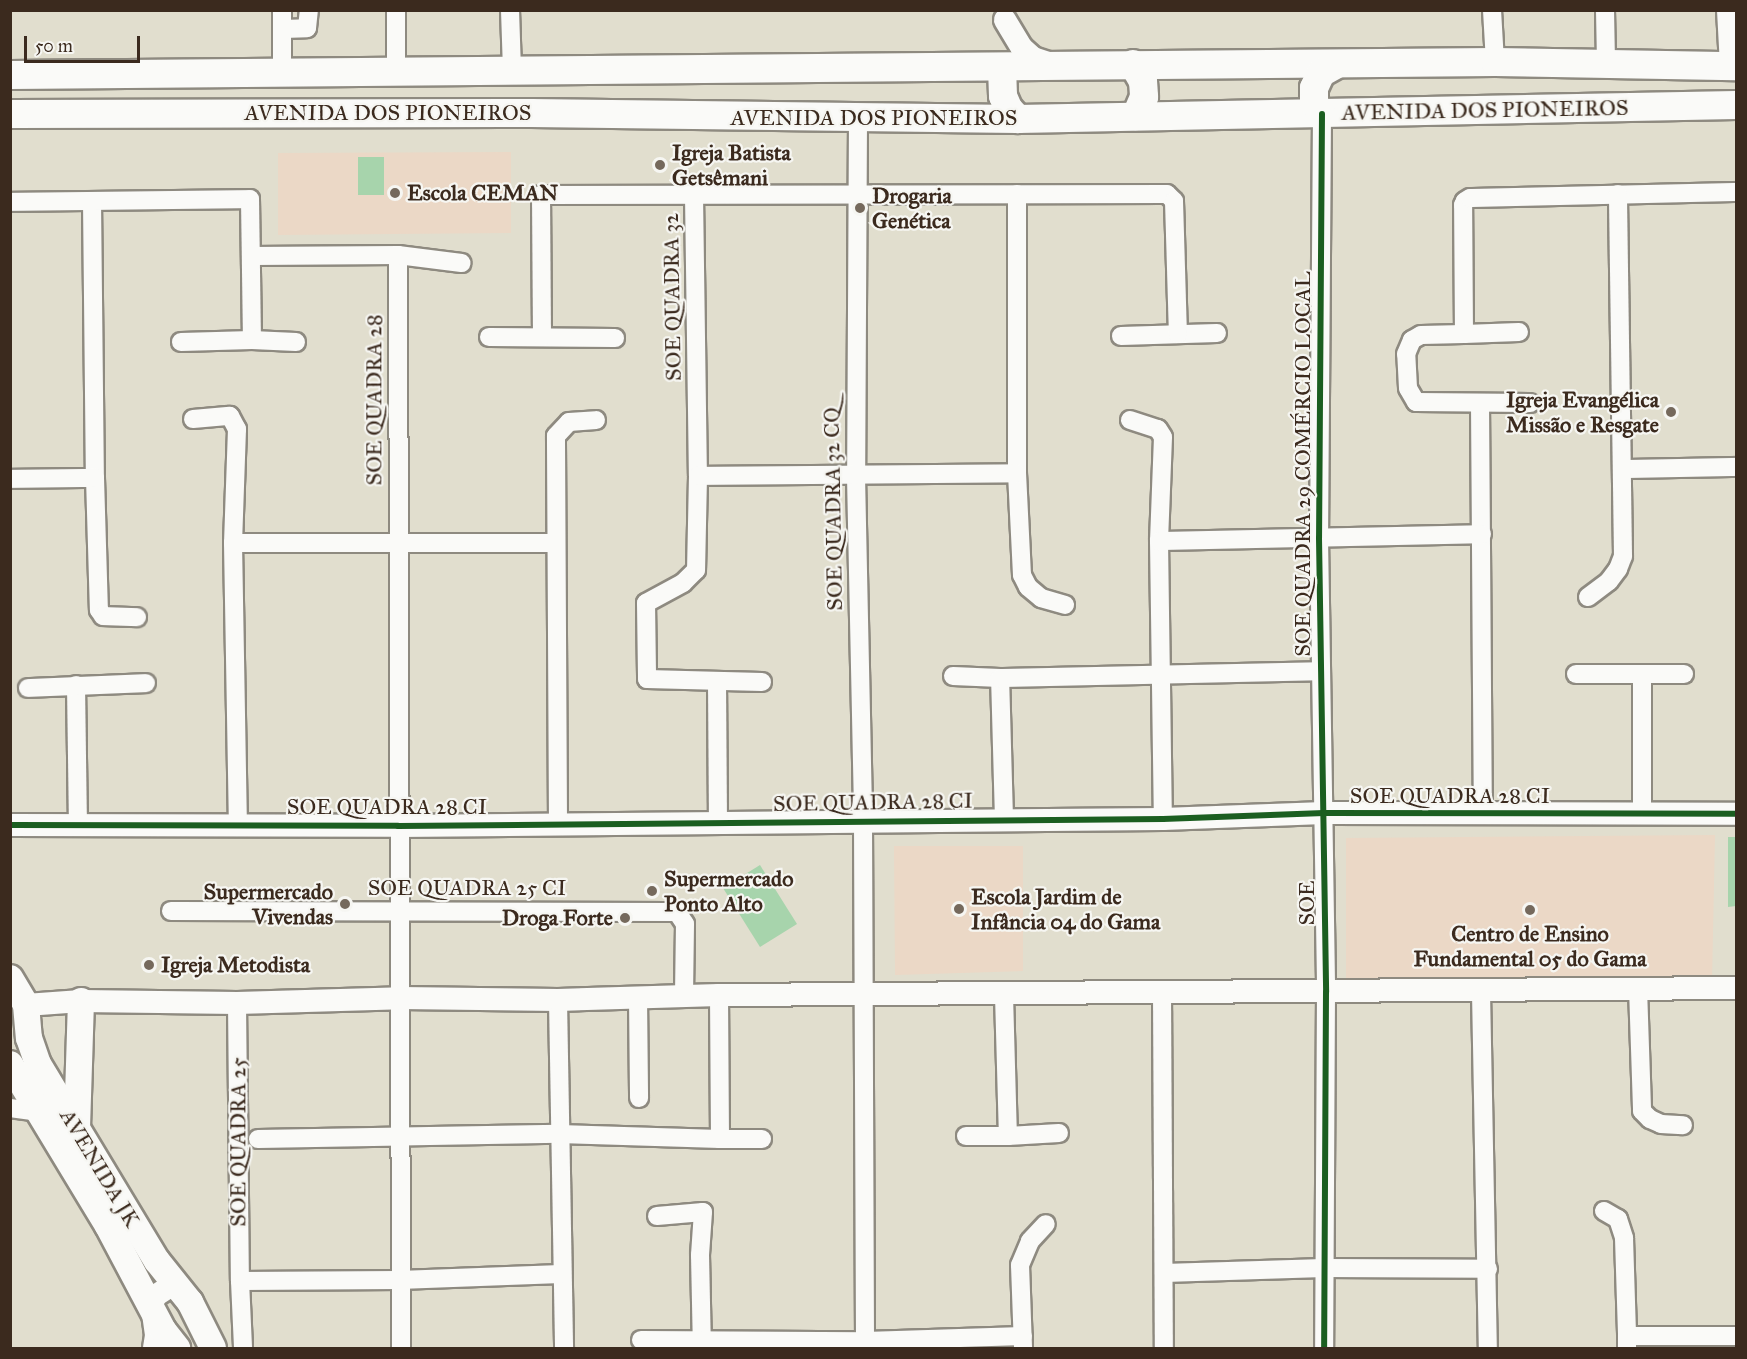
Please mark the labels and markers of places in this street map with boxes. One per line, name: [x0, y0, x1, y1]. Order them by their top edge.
place label: Igreja Batista Getsêmani: [672, 139, 791, 190]
marker: Igreja Batista Getsêmani: [653, 158, 667, 172]
place label: Escola CEMAN: [407, 180, 558, 206]
place label: Drogaria Genética: [872, 182, 952, 234]
marker: Escola CEMAN: [388, 186, 402, 200]
marker: Drogaria Genética: [853, 201, 867, 215]
place label: Igreja Evangélica Missão e Resgate: [1506, 386, 1659, 438]
marker: Igreja Evangélica Missão e Resgate: [1664, 405, 1678, 419]
place label: Supermercado Ponto Alto: [664, 865, 793, 916]
place label: Supermercado Vivendas: [204, 878, 333, 930]
place label: Escola Jardim de Infância 04 do Gama: [971, 883, 1160, 934]
marker: Supermercado Ponto Alto: [645, 884, 659, 898]
marker: Supermercado Vivendas: [338, 897, 352, 911]
marker: Escola Jardim de Infância 04 do Gama: [952, 902, 966, 916]
marker: Centro de Ensino Fundamental 05 do Gama: [1523, 903, 1537, 917]
place label: Droga Forte: [502, 905, 613, 931]
marker: Droga Forte: [618, 911, 632, 925]
place label: Centro de Ensino Fundamental 05 do Gama: [1413, 920, 1647, 972]
place label: Igreja Metodista: [161, 952, 310, 978]
marker: Igreja Metodista: [142, 958, 156, 972]

